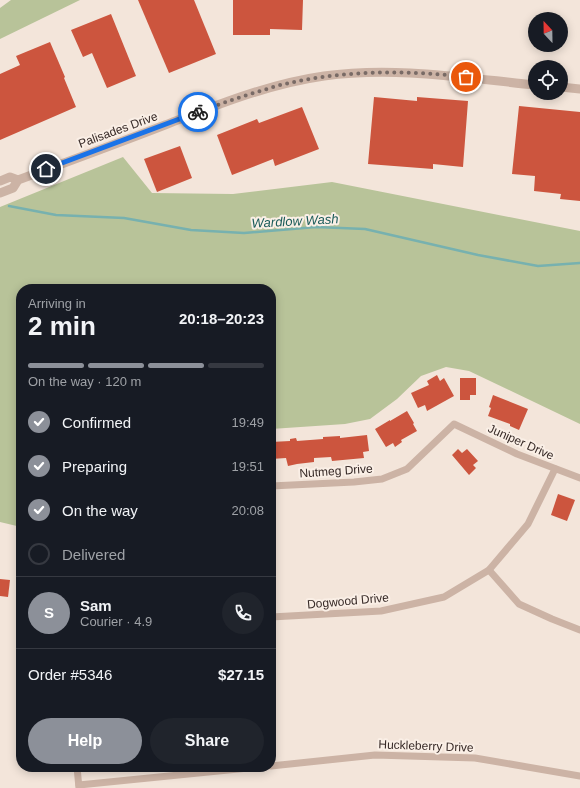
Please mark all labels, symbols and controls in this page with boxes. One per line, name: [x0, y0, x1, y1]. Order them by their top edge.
north arrow: [528, 12, 568, 52]
map controls: [528, 12, 568, 100]
pin: [449, 60, 483, 94]
button: locate: [528, 60, 568, 100]
icon: bag: [455, 66, 477, 88]
courier: [178, 92, 218, 132]
icon: bike: [187, 101, 209, 123]
street label: Palisades Drive: [76, 109, 160, 151]
pin: [29, 152, 63, 186]
icon: home: [35, 158, 57, 180]
water label: Wardlow Wash: [251, 211, 339, 231]
text: Arriving in: [28, 296, 86, 311]
text: 20:18–20:23: [179, 310, 264, 327]
text: 2 min: [28, 311, 96, 341]
text: On the way · 120 m: [28, 374, 141, 389]
icon: check: [28, 411, 50, 433]
text: Confirmed: [62, 414, 131, 431]
text: 19:49: [231, 415, 264, 430]
street label: Juniper Drive: [486, 421, 556, 463]
icon: check: [28, 455, 50, 477]
text: Preparing: [62, 458, 127, 475]
text: 19:51: [231, 459, 264, 474]
street label: Nutmeg Drive: [299, 461, 373, 481]
icon: check: [28, 499, 50, 521]
text: On the way: [62, 502, 138, 519]
text: 20:08: [231, 503, 264, 518]
text: Delivered: [62, 546, 125, 563]
street label: Dogwood Drive: [307, 590, 390, 612]
button: phone: [222, 592, 264, 634]
text: Sam: [80, 597, 112, 614]
text: S: [44, 604, 54, 621]
text: Courier · 4.9: [80, 614, 152, 629]
text: Order #5346: [28, 666, 112, 683]
text: $27.15: [218, 666, 264, 683]
button: Help: [28, 718, 142, 764]
button: Share: [150, 718, 264, 764]
street label: Huckleberry Drive: [378, 737, 474, 755]

